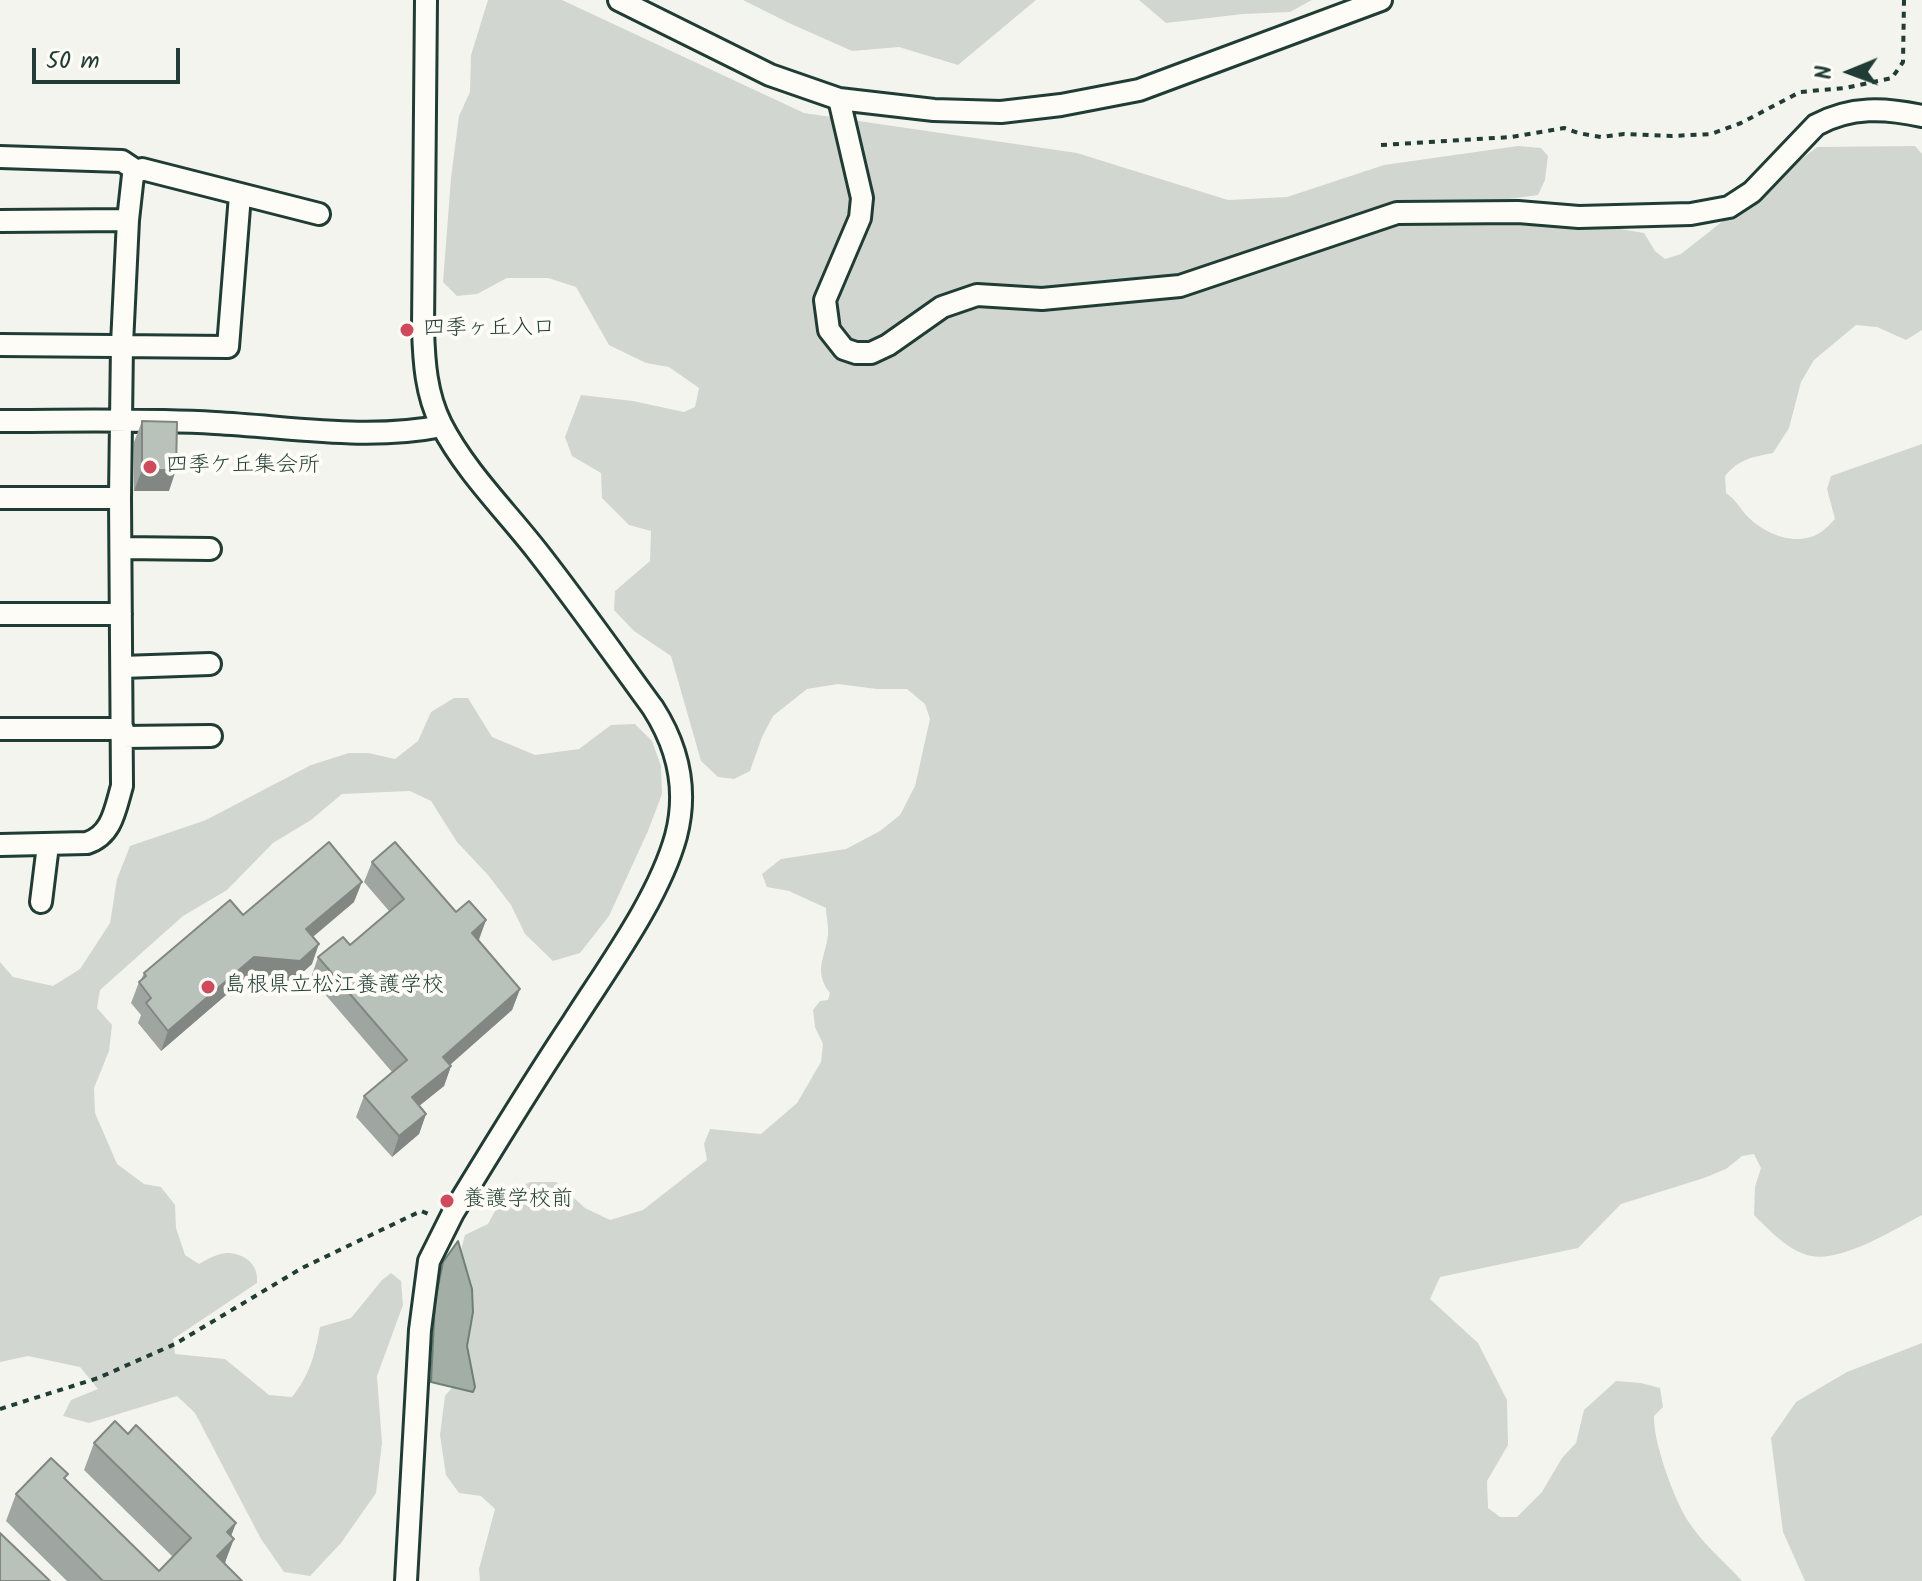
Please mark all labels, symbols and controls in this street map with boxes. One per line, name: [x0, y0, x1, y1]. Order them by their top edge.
scale bar: [36, 32, 184, 82]
north arrow: [1810, 32, 1890, 112]
text: 50 m: [46, 42, 100, 81]
text: N: [1808, 65, 1843, 80]
place label: 四季ヶ丘入口: [423, 317, 555, 343]
marker: 四季ヶ丘入口: [398, 321, 416, 339]
place label: 四季ケ丘集会所: [166, 454, 320, 480]
marker: 四季ケ丘集会所: [141, 458, 159, 476]
place label: 島根県立松江養護学校: [224, 974, 444, 1000]
marker: 島根県立松江養護学校: [199, 978, 217, 996]
place label: 養護学校前: [463, 1188, 573, 1214]
marker: 養護学校前: [438, 1192, 456, 1210]

